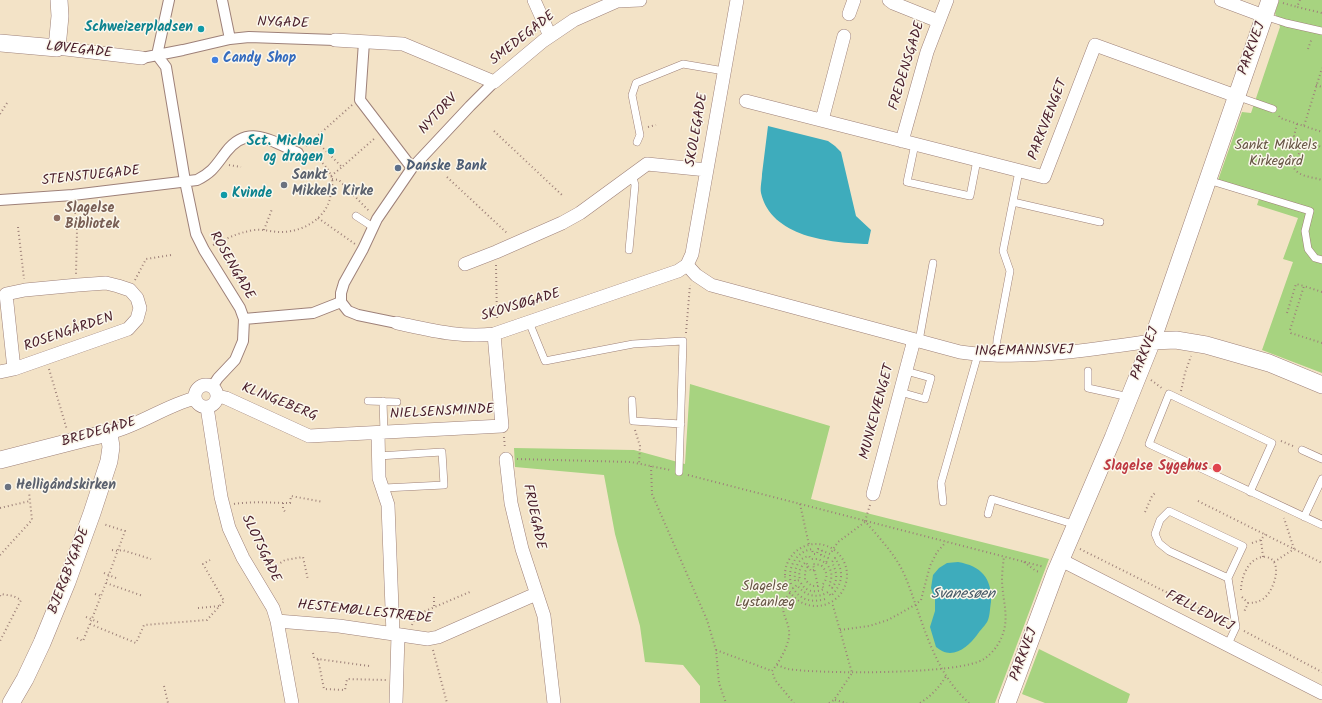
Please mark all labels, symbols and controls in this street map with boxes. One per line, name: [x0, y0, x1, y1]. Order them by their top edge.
street label: SMEDEGADE: [487, 8, 559, 70]
street label: NYGADE: [257, 15, 309, 33]
street label: FREDENSGADE: [887, 20, 929, 112]
street label: PARKVEJ: [1236, 20, 1270, 78]
place label: Schweizerpladsen: [84, 21, 193, 37]
marker: Schweizerpladsen: [196, 24, 206, 34]
street label: LØVEGADE: [45, 39, 113, 63]
place label: Candy Shop: [223, 52, 296, 68]
marker: Candy Shop: [210, 55, 220, 65]
street label: PARKVÆNGET: [1026, 77, 1072, 163]
street label: NYTORV: [416, 91, 462, 139]
street label: SKOLEGADE: [683, 92, 713, 168]
place label: Sct. Michael og dragen: [247, 135, 323, 168]
park label: Sankt Mikkels Kirkegård: [1235, 139, 1317, 172]
marker: Sct. Michael og dragen: [326, 146, 336, 156]
place label: Danske Bank: [406, 160, 486, 176]
marker: Danske Bank: [393, 163, 403, 173]
street label: STENSTUEGADE: [41, 164, 141, 190]
place label: Sankt Mikkels Kirke: [292, 169, 373, 202]
marker: Sankt Mikkels Kirke: [279, 180, 289, 190]
place label: Kvinde: [232, 187, 272, 203]
marker: Kvinde: [219, 190, 229, 200]
place label: Slagelse Bibliotek: [65, 202, 119, 234]
marker: Slagelse Bibliotek: [52, 213, 62, 223]
street label: ROSENGADE: [205, 229, 257, 303]
street label: SKOVSØGADE: [479, 286, 563, 326]
street label: ROSENGÅRDEN: [22, 310, 116, 356]
street label: PARKVEJ: [1128, 325, 1164, 383]
street label: INGEMANNSVEJ: [975, 343, 1073, 361]
street label: MUNKEVÆNGET: [857, 362, 899, 462]
street label: KLINGEBERG: [239, 380, 319, 426]
street label: NIELSENSMINDE: [389, 402, 495, 424]
street label: BREDEGADE: [60, 414, 138, 452]
place label: Slagelse Sygehus: [1104, 460, 1208, 476]
marker: Slagelse Sygehus: [1211, 462, 1223, 474]
place label: Helligåndskirken: [16, 479, 116, 495]
marker: Helligåndskirken: [3, 482, 13, 492]
street label: FRUEGADE: [518, 483, 548, 551]
street label: SLOTSGADE: [236, 513, 284, 585]
street label: BJERGBYGADE: [46, 525, 94, 617]
park label: Slagelse Lystanlæg: [735, 580, 795, 612]
water label: Svanesøen: [931, 586, 995, 604]
street label: FÆLLEDVEJ: [1162, 588, 1236, 636]
street label: HESTEMØLLESTRÆDE: [297, 598, 433, 628]
street label: PARKVEJ: [1008, 626, 1042, 684]

